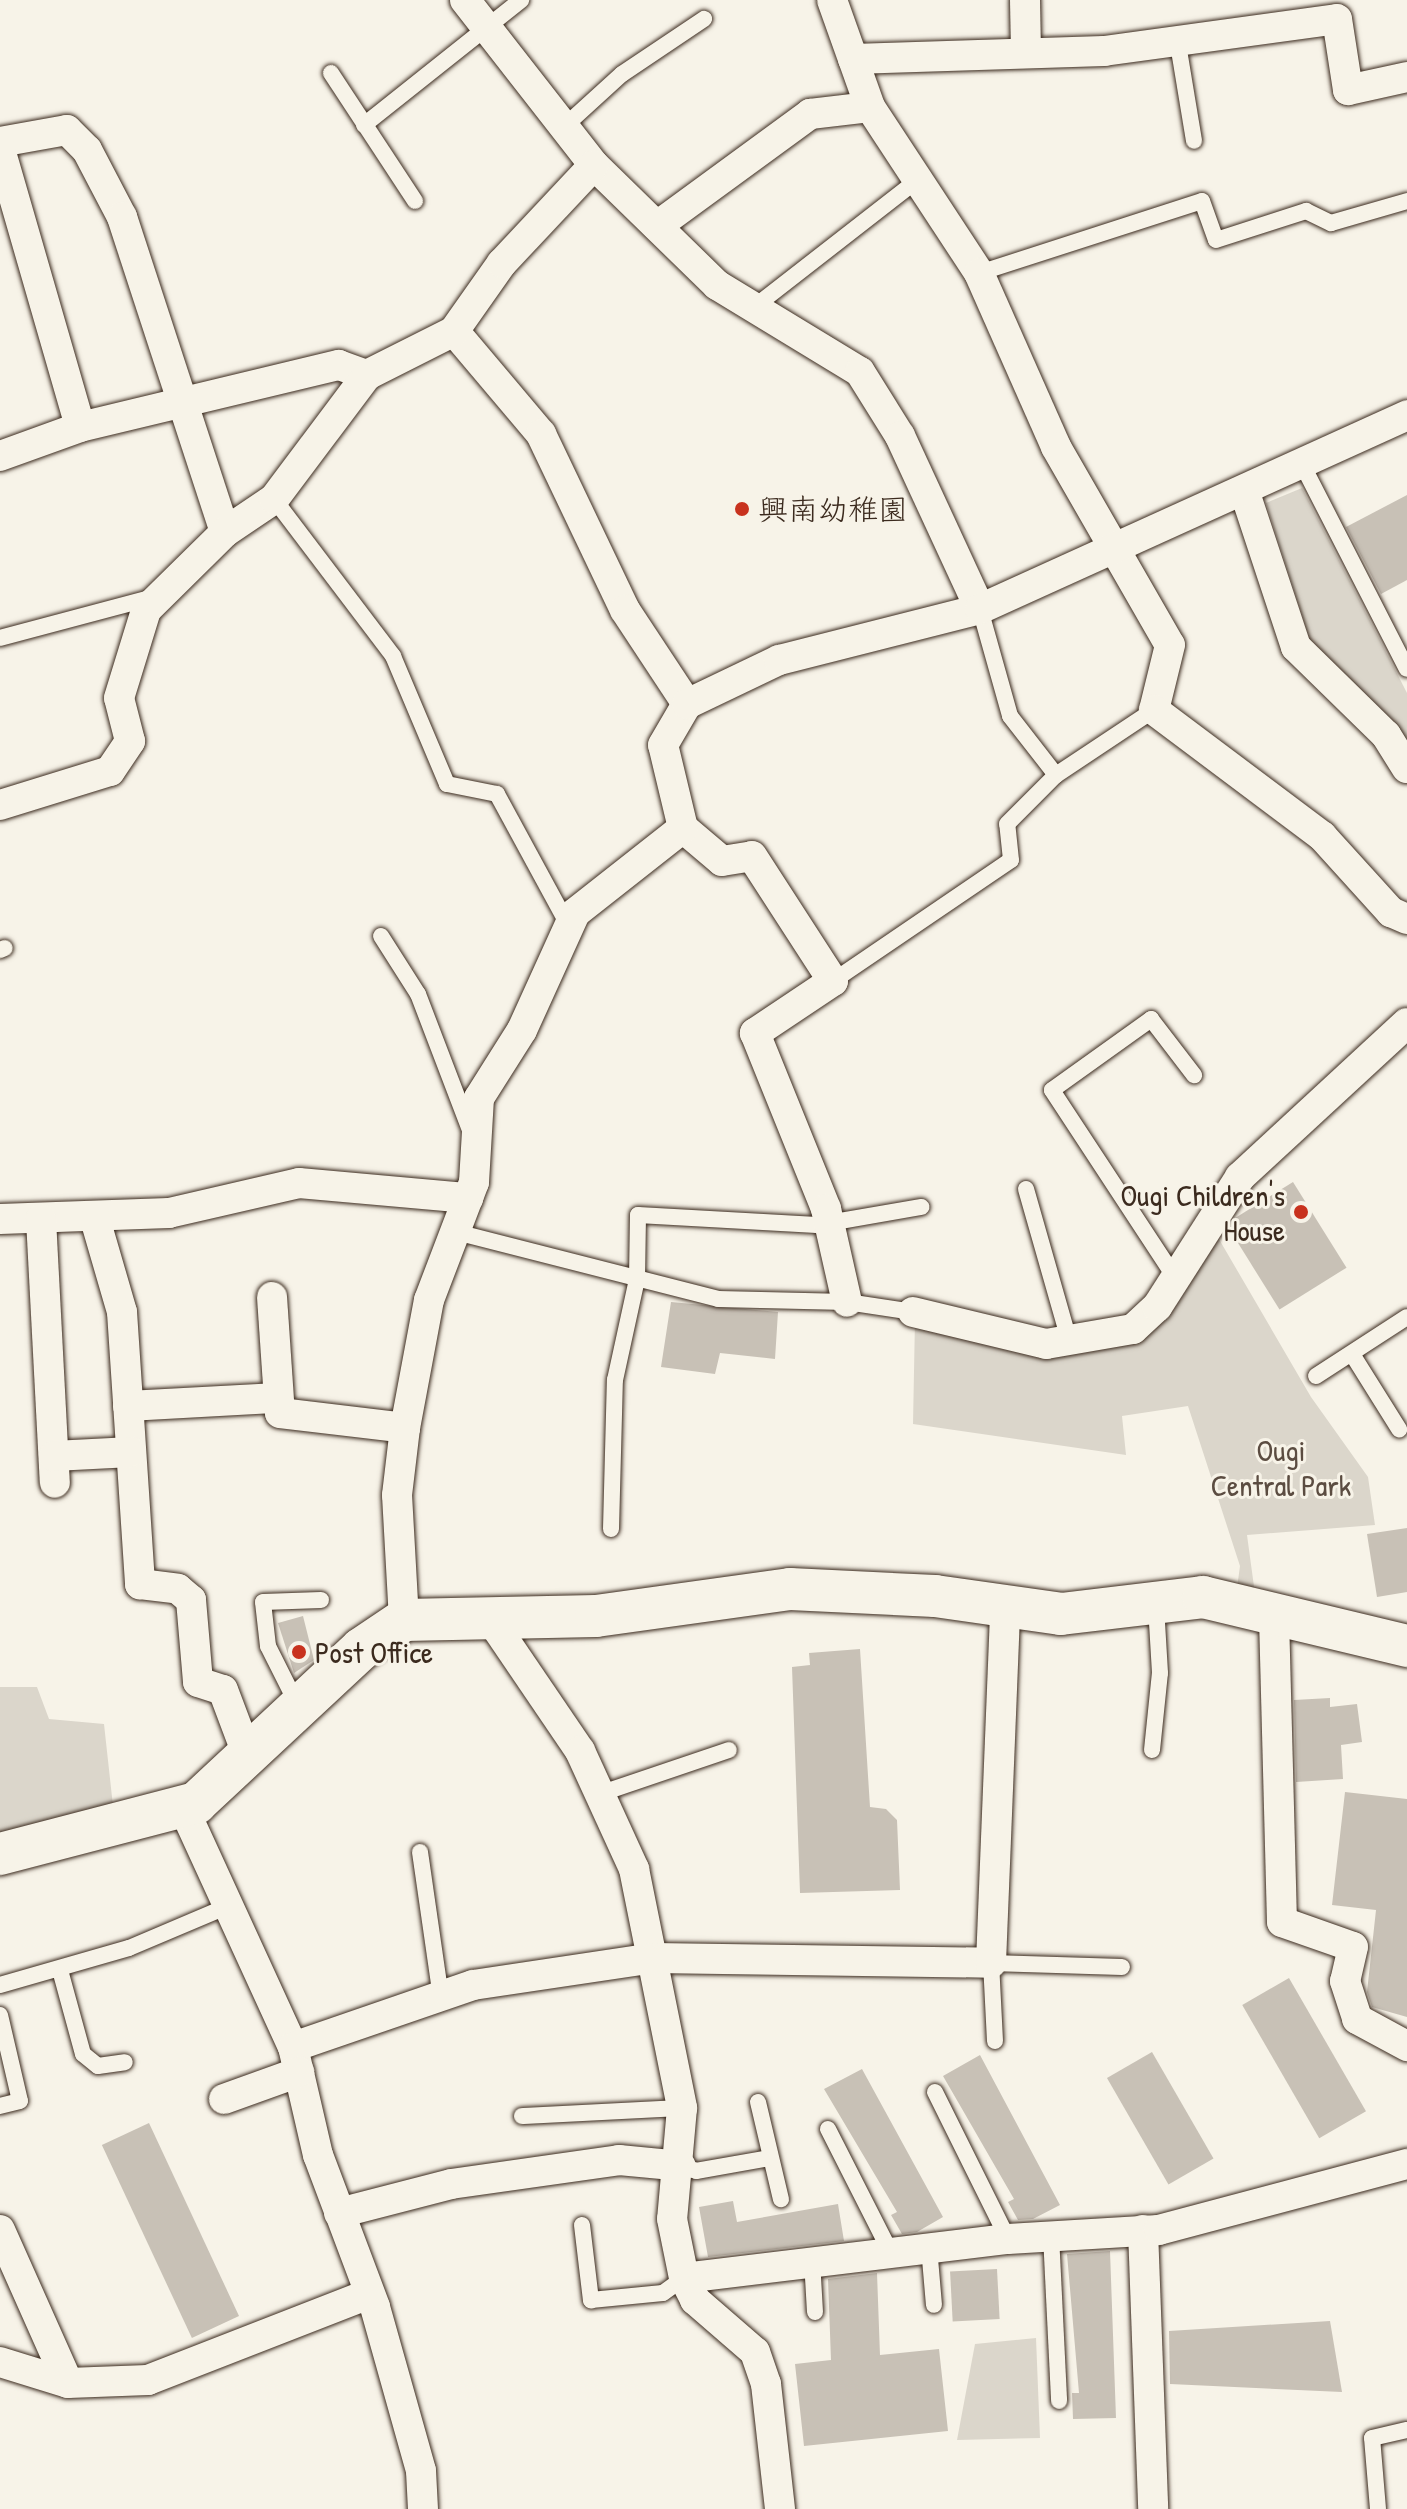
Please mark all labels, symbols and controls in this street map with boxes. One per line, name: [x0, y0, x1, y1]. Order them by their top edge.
place label: 興南幼稚園: [758, 491, 908, 527]
marker: 興南幼稚園: [733, 500, 751, 518]
place label: Ougi Children's House: [1120, 1177, 1285, 1248]
marker: Ougi Children's House: [1292, 1203, 1310, 1221]
park label: Ougi Central Park: [1211, 1432, 1351, 1502]
place label: Post Office: [315, 1634, 433, 1670]
marker: Post Office: [290, 1643, 308, 1661]

